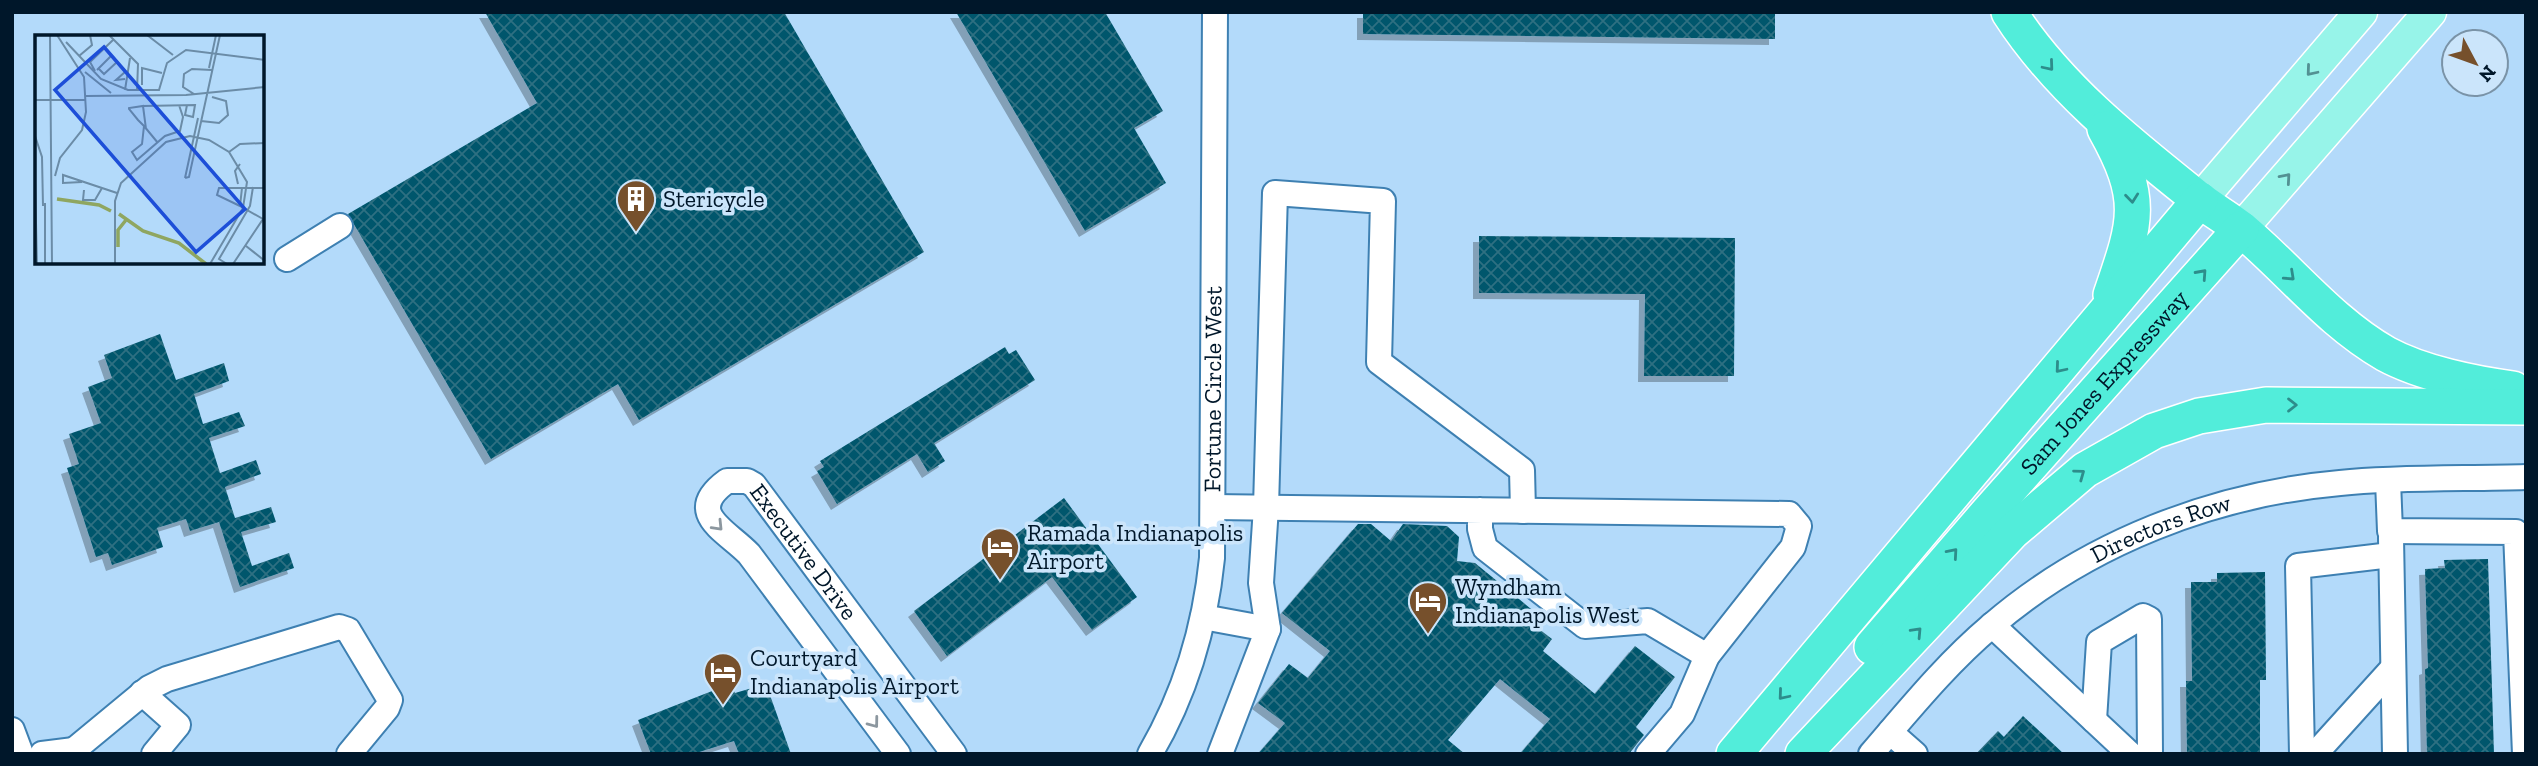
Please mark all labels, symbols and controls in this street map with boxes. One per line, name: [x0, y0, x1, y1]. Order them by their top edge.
north arrow: [2440, 28, 2510, 98]
inset map: [35, 35, 264, 264]
one-way arrow: [2041, 57, 2053, 70]
text: N: [2474, 61, 2501, 87]
one-way arrow: [2307, 63, 2319, 76]
one-way arrow: [2278, 173, 2290, 186]
building icon: Stericycle: [615, 178, 657, 233]
place label: Stericycle: [663, 184, 765, 213]
one-way arrow: [2124, 193, 2139, 204]
one-way arrow: [2282, 268, 2295, 281]
one-way arrow: [2194, 269, 2206, 282]
street label: Sam Jones Expressway: [2014, 283, 2194, 480]
street label: Fortune Circle West: [1197, 286, 1227, 492]
one-way arrow: [2056, 359, 2068, 372]
one-way arrow: [2287, 397, 2298, 413]
one-way arrow: [2072, 470, 2084, 483]
street label: Executive Drive: [744, 478, 864, 625]
street label: Directors Row: [2085, 488, 2235, 569]
one-way arrow: [710, 518, 723, 531]
place label: Ramada Indianapolis Airport: [1027, 518, 1243, 575]
hotel icon: Ramada Indianapolis Airport: [979, 526, 1021, 581]
one-way arrow: [1945, 548, 1957, 561]
place label: Wyndham Indianapolis West: [1455, 572, 1639, 629]
hotel icon: Wyndham Indianapolis West: [1407, 580, 1449, 635]
one-way arrow: [1908, 628, 1921, 641]
place label: Courtyard Indianapolis Airport: [750, 643, 959, 700]
hotel icon: Courtyard Indianapolis Airport: [702, 651, 744, 706]
one-way arrow: [1779, 687, 1791, 700]
one-way arrow: [866, 715, 879, 727]

